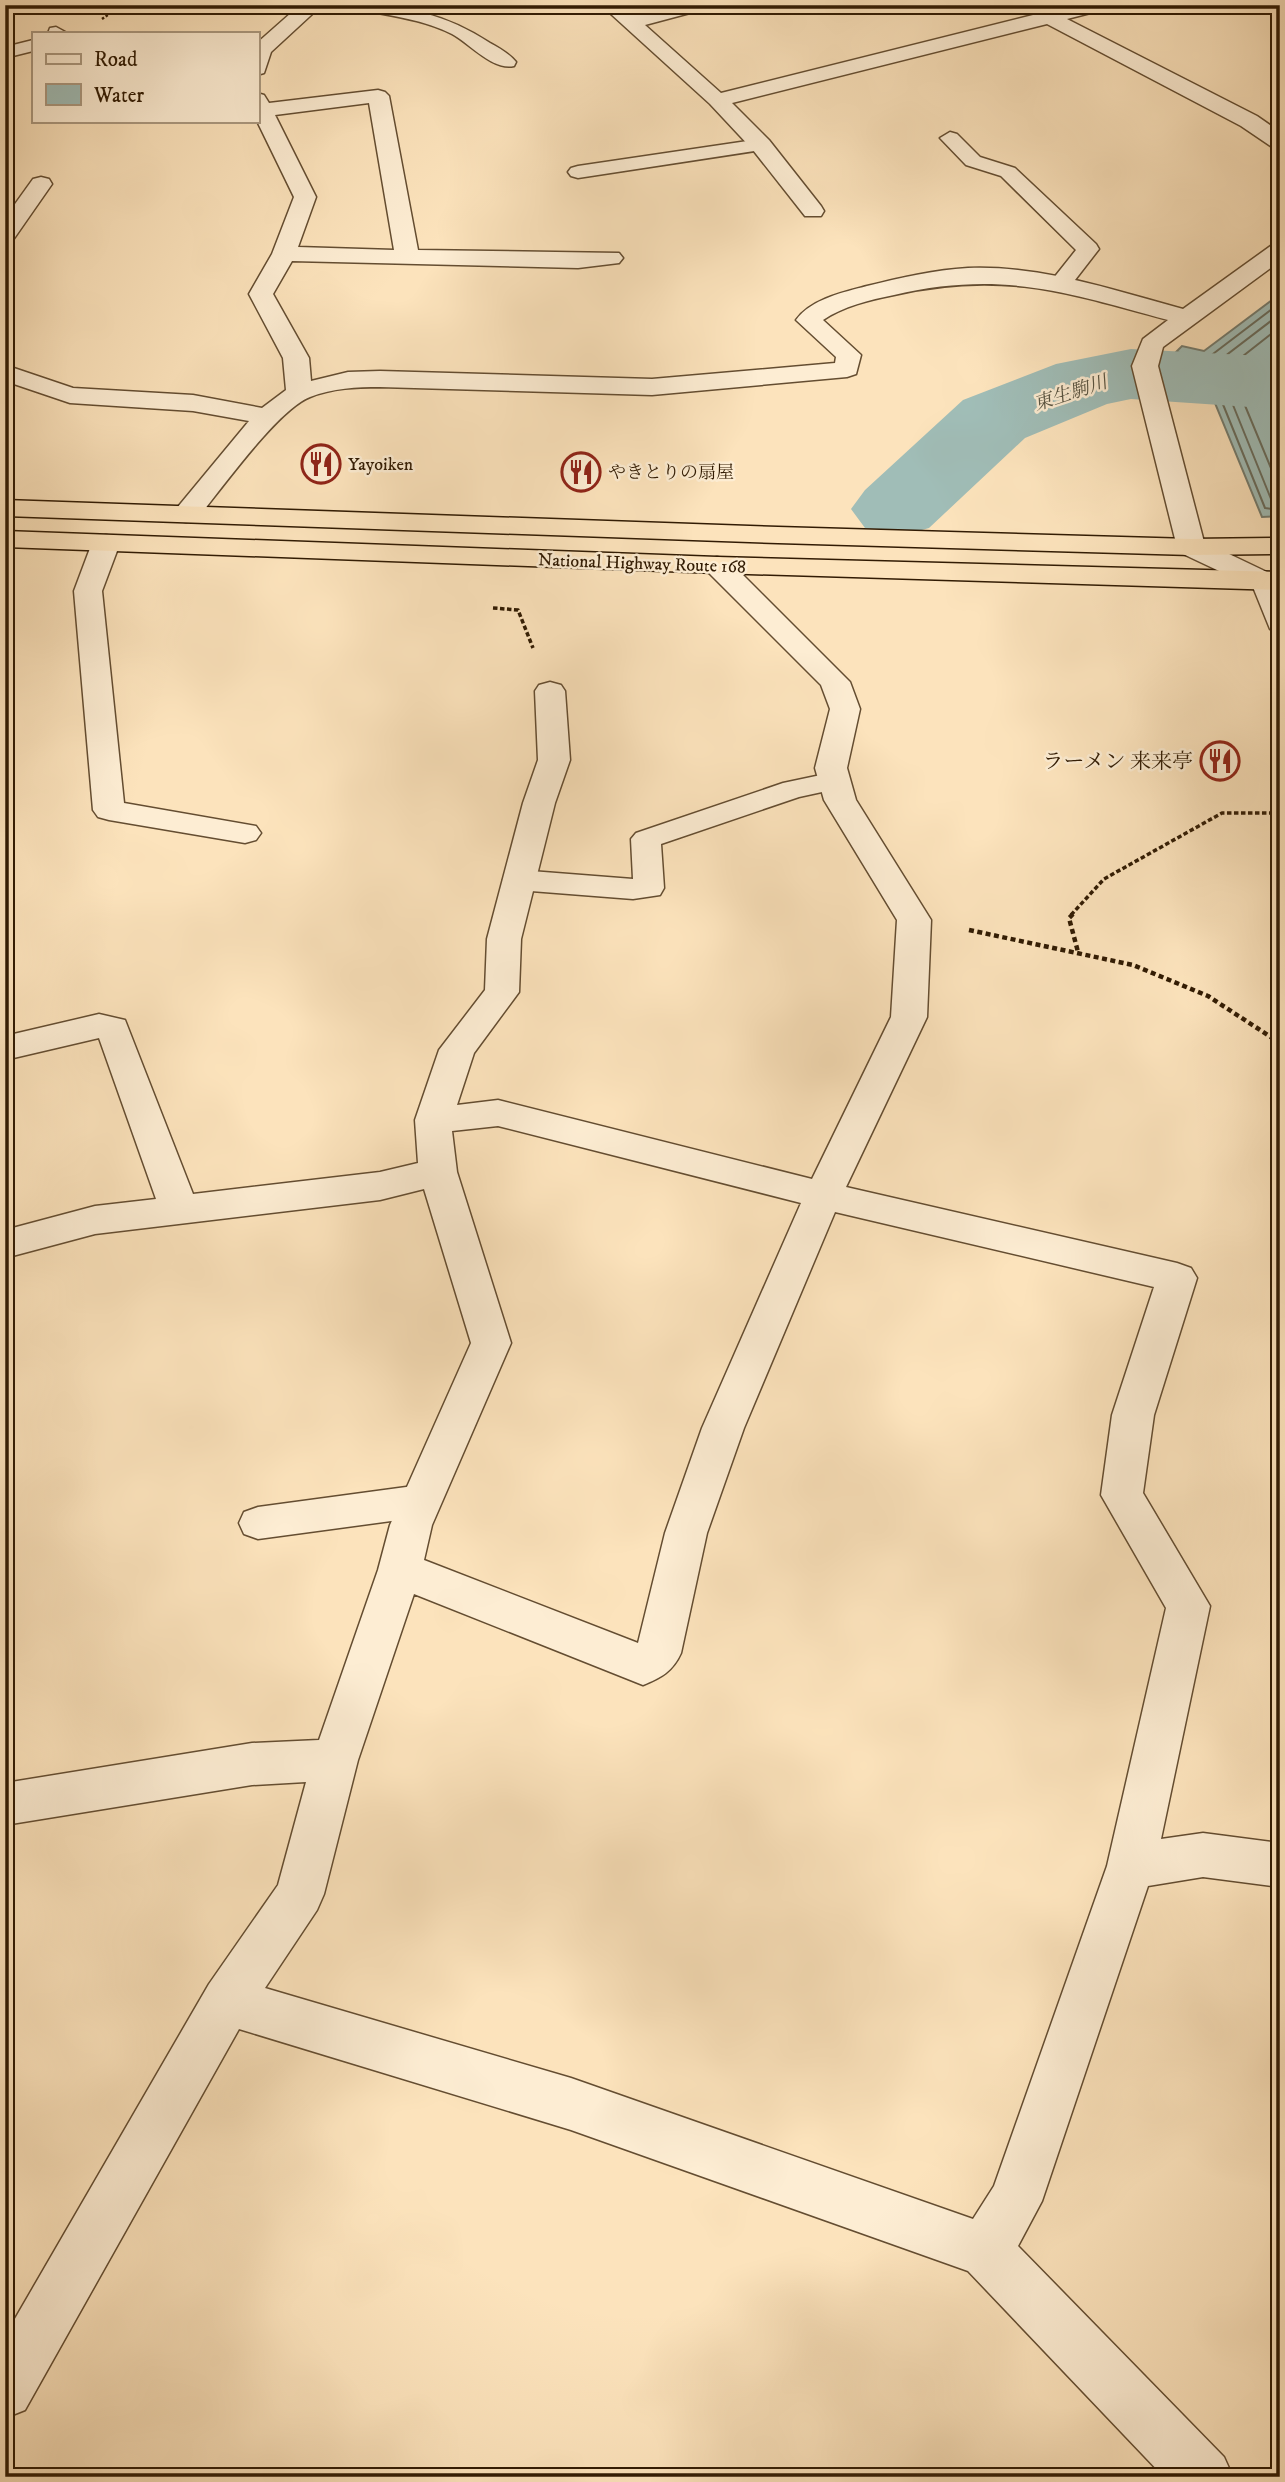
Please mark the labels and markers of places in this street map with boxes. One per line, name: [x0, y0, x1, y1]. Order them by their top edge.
restaurant icon: Yayoiken: [300, 443, 342, 485]
restaurant icon: やきとりの扇屋: [560, 451, 602, 493]
place label: Yayoiken: [348, 454, 414, 476]
place label: やきとりの扇屋: [608, 462, 734, 484]
restaurant icon: ラーメン 来来亭: [1199, 740, 1241, 782]
place label: ラーメン 来来亭: [1043, 749, 1193, 775]

